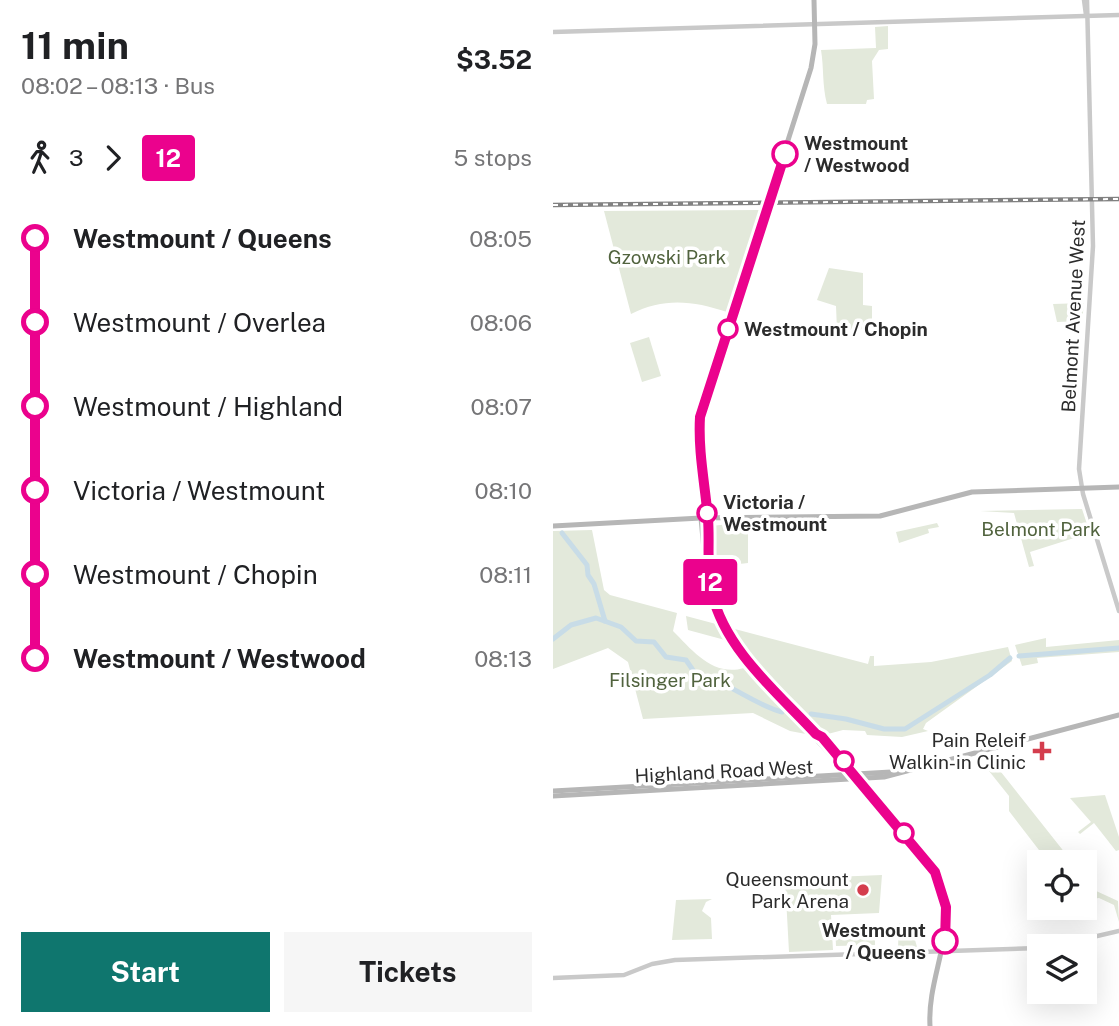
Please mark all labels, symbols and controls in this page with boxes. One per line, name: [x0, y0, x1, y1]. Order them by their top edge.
text: 11 min: [21, 23, 129, 68]
text: $3.52: [456, 44, 532, 75]
text: 08:02 – 08:13 · Bus: [21, 72, 215, 99]
place label: Westmount / Westwood: [804, 132, 909, 176]
icon: walk: [21, 139, 59, 177]
icon: forward: [94, 139, 132, 177]
marker: Westmount / Westwood: [772, 141, 798, 167]
text: 3: [69, 144, 84, 171]
text: 12: [156, 144, 181, 172]
text: 5 stops: [453, 144, 532, 171]
street label: Belmont Avenue West: [1057, 219, 1089, 413]
text: Westmount / Queens: [73, 223, 332, 254]
text: 08:05: [469, 225, 532, 252]
park label: Gzowski Park: [608, 246, 727, 268]
text: Westmount / Overlea: [73, 307, 326, 338]
text: 08:06: [470, 309, 532, 336]
place label: Westmount / Chopin: [744, 318, 928, 340]
marker: Westmount / Chopin: [718, 319, 738, 339]
text: Westmount / Highland: [73, 391, 343, 422]
text: 08:07: [471, 393, 532, 420]
text: Victoria / Westmount: [73, 475, 325, 506]
text: 08:10: [475, 477, 532, 504]
place label: Victoria / Westmount: [723, 491, 827, 535]
marker: Victoria / Westmount: [697, 503, 717, 523]
park label: Belmont Park: [981, 518, 1101, 540]
text: Westmount / Chopin: [73, 559, 318, 590]
line badge: 12: [678, 559, 741, 605]
text: 08:11: [479, 561, 532, 588]
text: 12: [697, 568, 723, 596]
text: Westmount / Westwood: [73, 643, 366, 674]
text: 08:13: [474, 645, 532, 672]
park label: Filsinger Park: [609, 669, 731, 691]
place label: Pain Releif Walkin-in Clinic: [889, 729, 1026, 773]
marker: Pain Releif Walkin-in Clinic: [1032, 741, 1052, 761]
unlabelled marker: [834, 751, 854, 771]
street label: Highland Road West: [634, 755, 814, 787]
unlabelled marker: [894, 823, 914, 843]
map controls: [1027, 850, 1097, 1004]
button: locate: [1027, 850, 1097, 920]
place label: Queensmount Park Arena: [726, 868, 849, 912]
marker: Queensmount Park Arena: [855, 882, 871, 898]
place label: Westmount / Queens: [822, 919, 926, 963]
marker: Westmount / Queens: [932, 928, 958, 954]
button: Start: [21, 932, 270, 1012]
button: Tickets: [284, 932, 532, 1012]
button: layers: [1027, 934, 1097, 1004]

